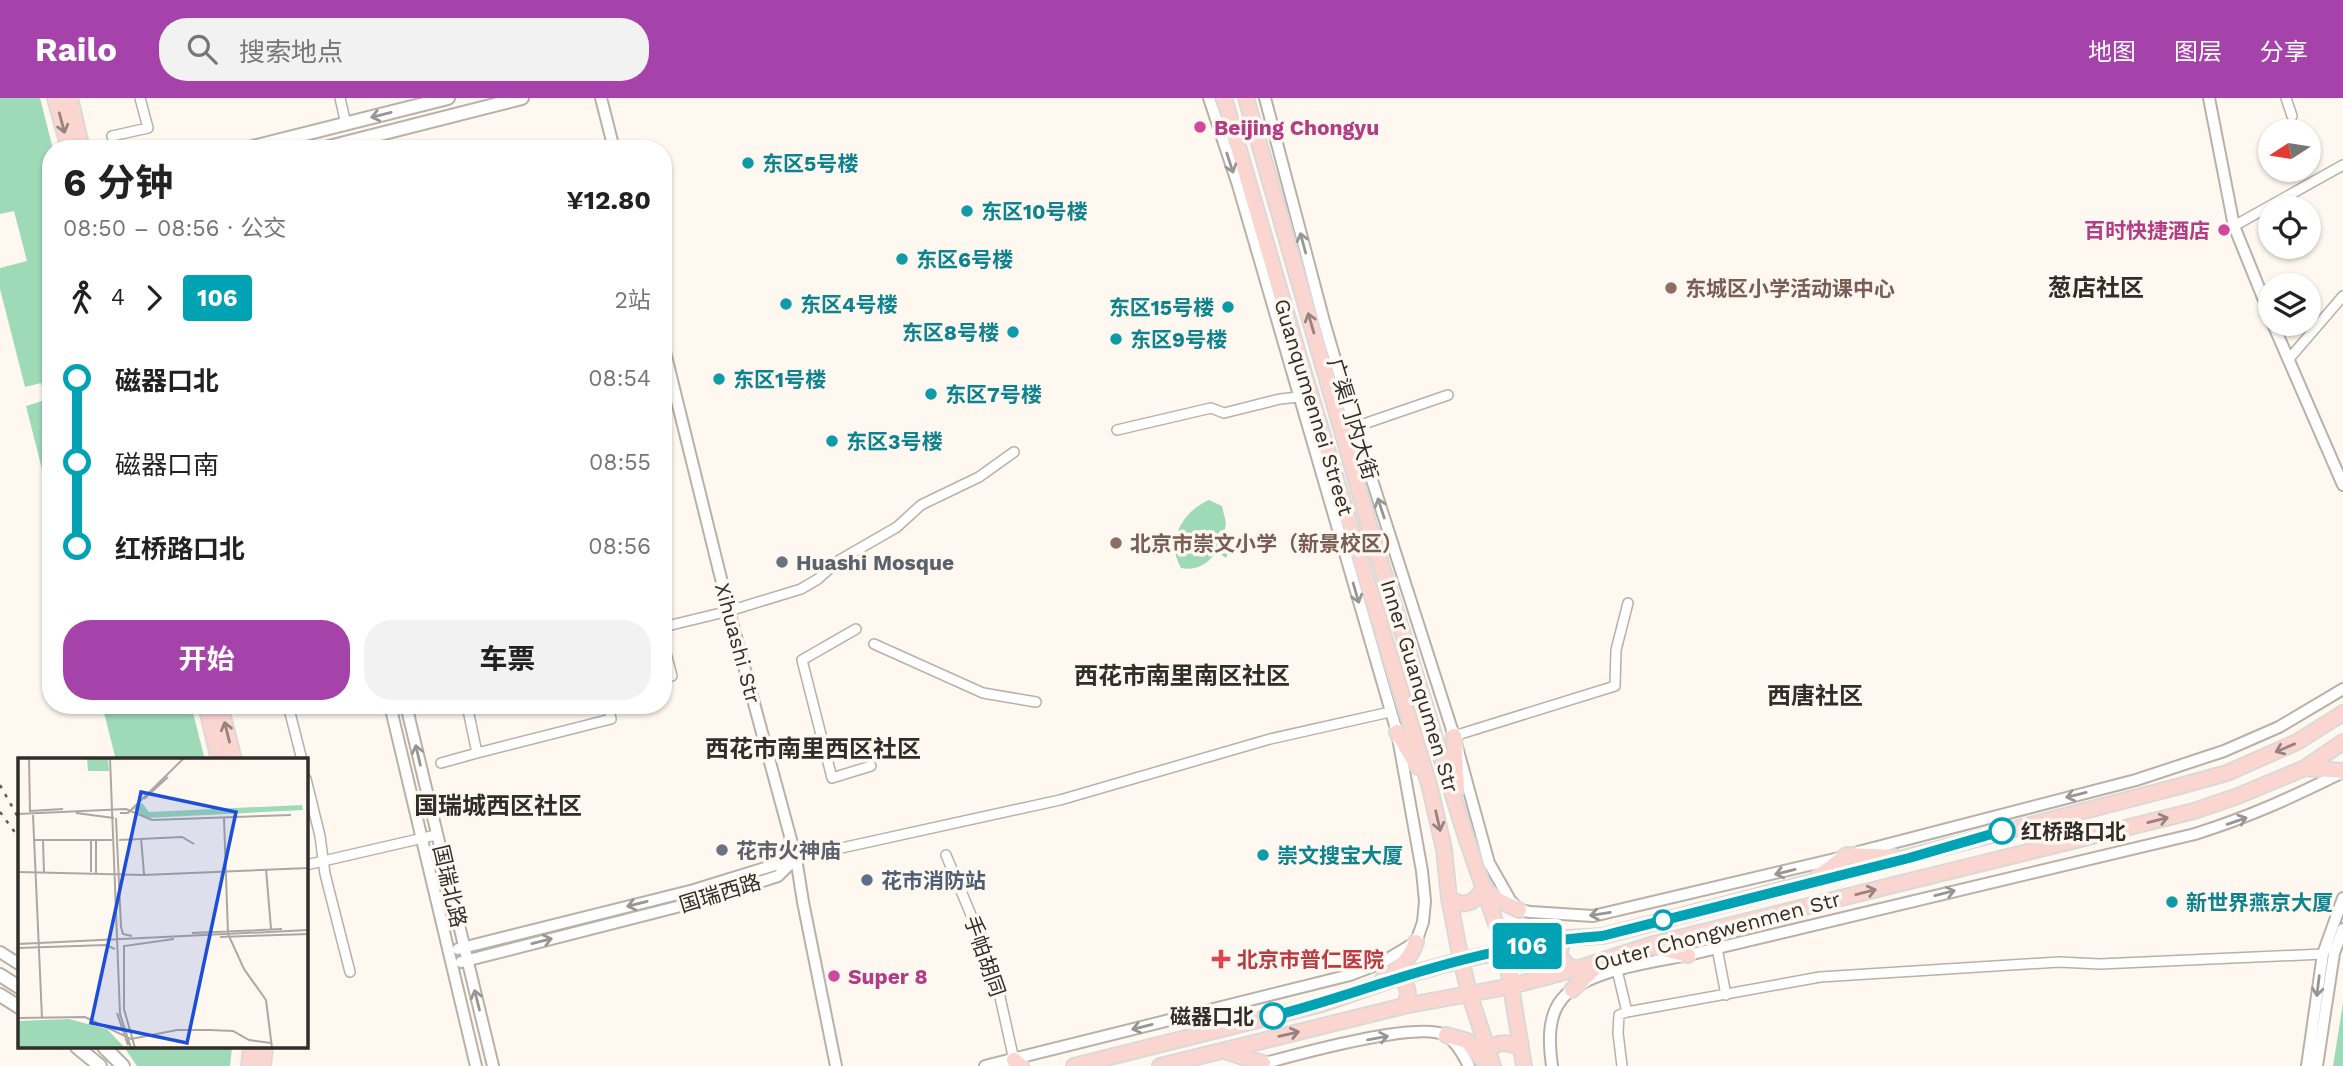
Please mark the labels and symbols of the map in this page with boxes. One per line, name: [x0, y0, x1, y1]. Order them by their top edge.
one-way arrow: [371, 109, 393, 122]
one-way arrow: [56, 112, 69, 134]
place label: Beijing Chongyu: [1214, 115, 1379, 140]
marker: Beijing Chongyu: [1192, 119, 1208, 135]
north arrow: [2258, 119, 2320, 182]
place label: 东区5号楼: [762, 151, 858, 176]
one-way arrow: [1225, 151, 1238, 173]
marker: 东区5号楼: [740, 155, 756, 171]
place label: 东区10号楼: [981, 199, 1088, 224]
marker: 东区10号楼: [959, 203, 975, 219]
place label: 百时快捷酒店: [2084, 218, 2210, 243]
marker: 百时快捷酒店: [2216, 222, 2232, 238]
one-way arrow: [1296, 232, 1309, 255]
place label: 东区6号楼: [916, 247, 1013, 272]
marker: 东区6号楼: [894, 251, 910, 267]
district label: 葱店社区: [2048, 274, 2144, 302]
place label: 东城区小学活动课中心: [1685, 276, 1895, 301]
marker: 东城区小学活动课中心: [1663, 280, 1679, 296]
place label: 东区4号楼: [800, 292, 898, 317]
place label: 东区15号楼: [1109, 295, 1214, 320]
marker: 东区4号楼: [778, 296, 794, 312]
street label: Guanqumennei Street: [1269, 296, 1359, 519]
marker: 东区15号楼: [1220, 299, 1236, 315]
one-way arrow: [1304, 313, 1317, 335]
place label: 东区8号楼: [902, 320, 999, 345]
marker: 东区8号楼: [1005, 324, 1021, 340]
place label: 东区9号楼: [1130, 327, 1227, 352]
marker: 东区9号楼: [1108, 331, 1124, 347]
street label: 广渠门内大街: [1323, 355, 1383, 483]
place label: 东区1号楼: [733, 367, 826, 392]
marker: 东区1号楼: [711, 371, 727, 387]
place label: 东区7号楼: [945, 382, 1042, 407]
marker: 东区7号楼: [923, 386, 939, 402]
place label: 东区3号楼: [846, 429, 942, 454]
marker: 东区3号楼: [824, 433, 840, 449]
one-way arrow: [1374, 498, 1386, 520]
place label: 北京市崇文小学（新景校区）: [1130, 531, 1403, 556]
marker: 北京市崇文小学（新景校区）: [1108, 535, 1124, 551]
place label: Huashi Mosque: [796, 550, 954, 575]
marker: Huashi Mosque: [774, 554, 790, 570]
street label: Inner Guanqumen Str: [1376, 576, 1464, 796]
street label: Xihuashi Str: [710, 580, 766, 706]
one-way arrow: [1350, 582, 1363, 604]
district label: 西花市南里南区社区: [1074, 662, 1290, 690]
district label: 西唐社区: [1767, 682, 1863, 710]
one-way arrow: [220, 722, 233, 744]
district label: 西花市南里西区社区: [705, 735, 921, 763]
one-way arrow: [2274, 742, 2296, 755]
one-way arrow: [411, 744, 424, 767]
inset map: [18, 758, 308, 1048]
one-way arrow: [2065, 789, 2088, 802]
district label: 国瑞城西区社区: [414, 792, 582, 820]
one-way arrow: [1432, 809, 1445, 832]
one-way arrow: [2146, 813, 2169, 826]
one-way arrow: [2225, 813, 2247, 826]
marker: 红桥路口北: [1989, 818, 2015, 844]
place label: 红桥路口北: [2021, 819, 2126, 844]
place label: 花市火神庙: [736, 838, 841, 863]
street label: 国瑞北路: [428, 842, 472, 930]
marker: 花市火神庙: [714, 842, 730, 858]
place label: 崇文搜宝大厦: [1277, 843, 1403, 868]
marker: 崇文搜宝大厦: [1255, 847, 1271, 863]
one-way arrow: [1774, 866, 1797, 879]
place label: 花市消防站: [881, 868, 986, 893]
street label: 国瑞西路: [676, 869, 764, 917]
marker: 花市消防站: [859, 872, 875, 888]
one-way arrow: [1854, 885, 1877, 898]
street label: Outer Chongwenmen Str: [1591, 886, 1843, 976]
one-way arrow: [1933, 886, 1956, 899]
place label: 新世界燕京大厦: [2186, 890, 2333, 915]
marker: 新世界燕京大厦: [2164, 894, 2180, 910]
one-way arrow: [626, 898, 649, 912]
one-way arrow: [1589, 908, 1612, 921]
unlabelled marker: [1653, 910, 1673, 930]
street label: 手帕胡同: [960, 912, 1010, 1000]
line badge: 106: [1487, 923, 1567, 969]
one-way arrow: [530, 934, 552, 947]
place label: 北京市普仁医院: [1237, 947, 1384, 972]
marker: 北京市普仁医院: [1211, 949, 1231, 969]
place label: Super 8: [848, 964, 928, 989]
marker: Super 8: [826, 968, 842, 984]
one-way arrow: [2311, 975, 2324, 997]
one-way arrow: [470, 989, 483, 1012]
marker: 磁器口北: [1260, 1003, 1286, 1029]
place label: 磁器口北: [1170, 1004, 1254, 1029]
one-way arrow: [1131, 1021, 1154, 1034]
one-way arrow: [1277, 1027, 1300, 1040]
one-way arrow: [1366, 1031, 1389, 1044]

